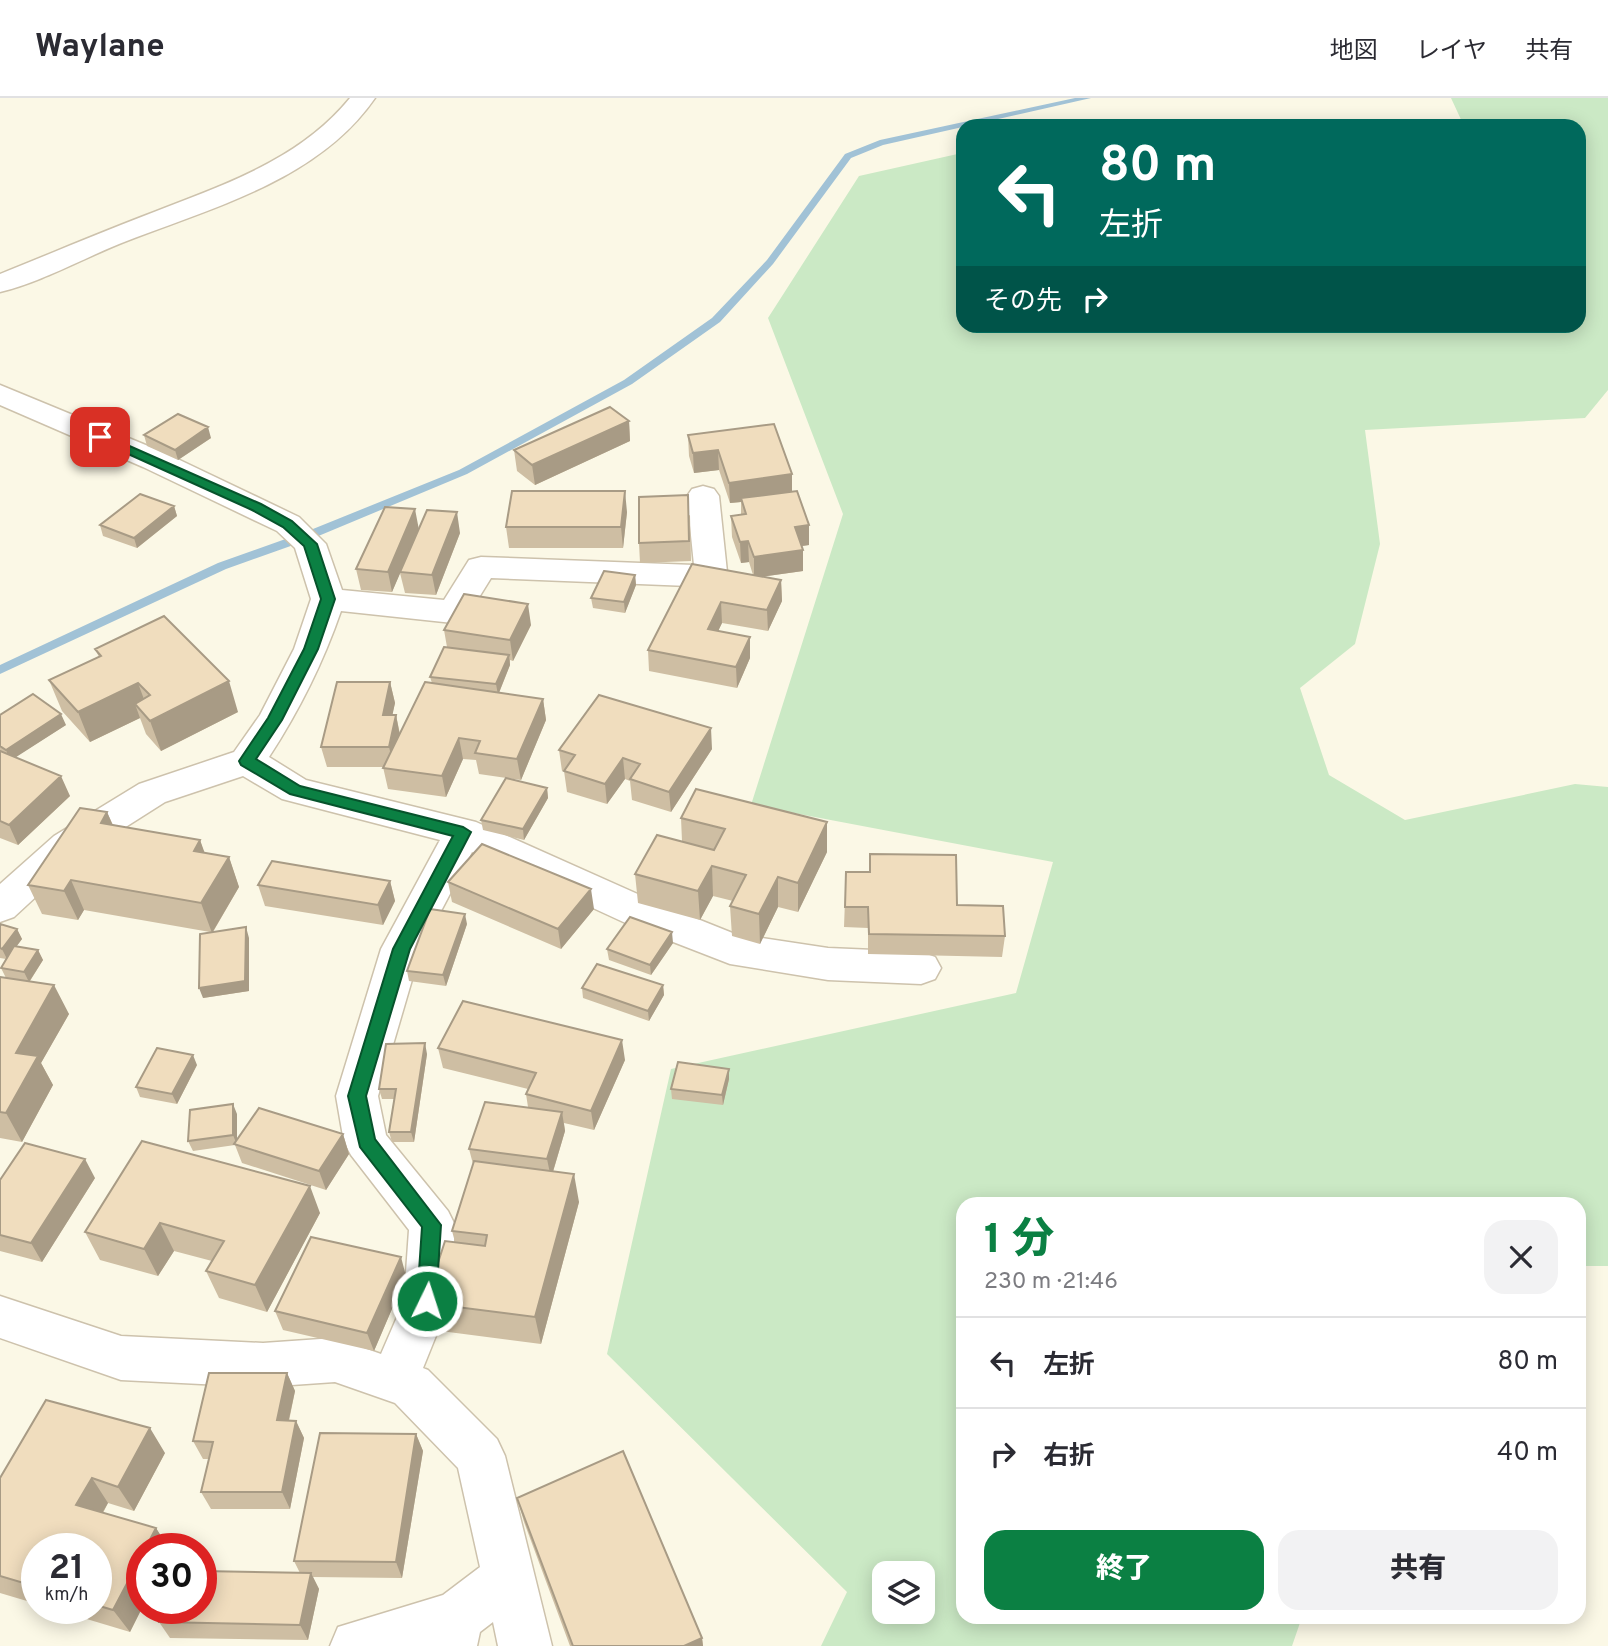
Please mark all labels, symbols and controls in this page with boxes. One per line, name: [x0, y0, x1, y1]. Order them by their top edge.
text: Waylane: [35, 27, 165, 69]
text: 地図: [1330, 37, 1378, 67]
text: レイヤ: [1416, 37, 1487, 67]
text: 共有: [1525, 37, 1573, 67]
text: 80 m: [1099, 137, 1216, 199]
icon: left: [984, 147, 1075, 238]
text: 左折: [1099, 207, 1163, 247]
icon: right: [1076, 280, 1114, 318]
text: その先: [984, 286, 1062, 319]
pin: [70, 407, 130, 467]
icon: arrive: [81, 418, 119, 456]
text: 1 分: [984, 1215, 1054, 1268]
button: close: [1484, 1220, 1558, 1294]
position arrow: [390, 1264, 464, 1338]
text: 230 m · 21:46: [984, 1268, 1118, 1297]
icon: left: [984, 1344, 1022, 1382]
text: 80 m: [1498, 1346, 1558, 1379]
text: 左折: [1043, 1350, 1095, 1383]
icon: right: [984, 1435, 1022, 1473]
text: 40 m: [1497, 1437, 1558, 1470]
text: 右折: [1043, 1441, 1095, 1474]
button: 終了: [984, 1530, 1264, 1610]
button: 共有: [1278, 1530, 1558, 1610]
speed limit sign: 30: [126, 1533, 217, 1624]
text: 21: [49, 1547, 84, 1591]
map controls: [872, 1561, 935, 1624]
button: layers: [872, 1561, 935, 1624]
text: km/h: [45, 1584, 88, 1607]

